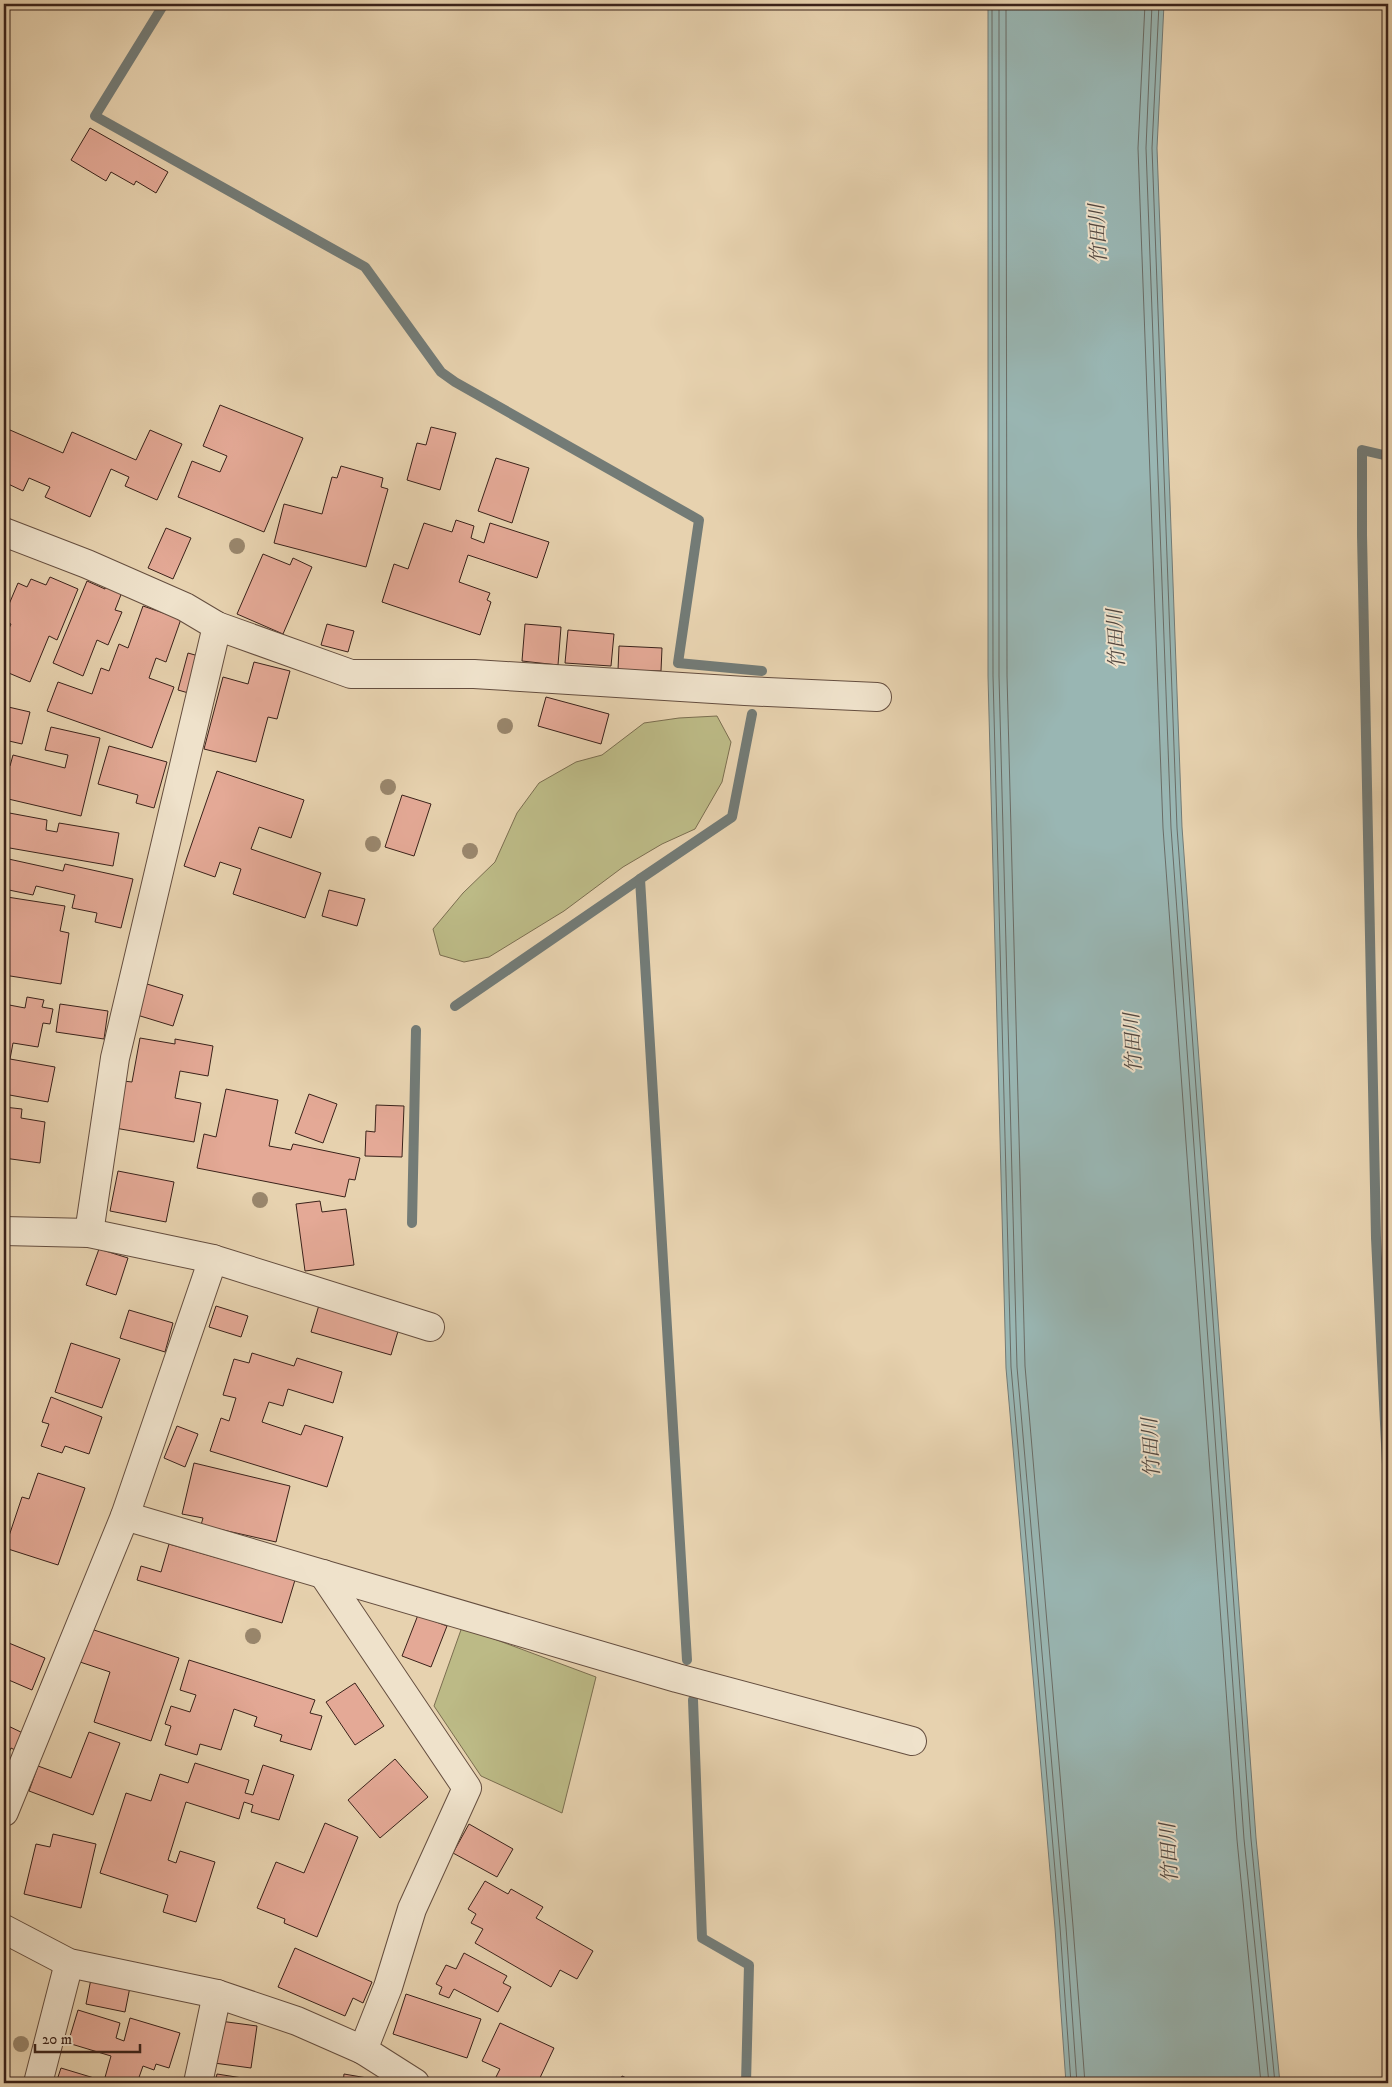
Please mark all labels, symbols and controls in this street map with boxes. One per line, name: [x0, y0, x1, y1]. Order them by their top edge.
water label: 竹田川: [1085, 201, 1113, 265]
water label: 竹田川: [1103, 606, 1131, 670]
water label: 竹田川: [1120, 1010, 1148, 1074]
water label: 竹田川: [1138, 1415, 1166, 1479]
water label: 竹田川: [1156, 1820, 1184, 1884]
scale bar: [35, 2022, 140, 2054]
text: 20 m: [42, 2030, 72, 2049]

